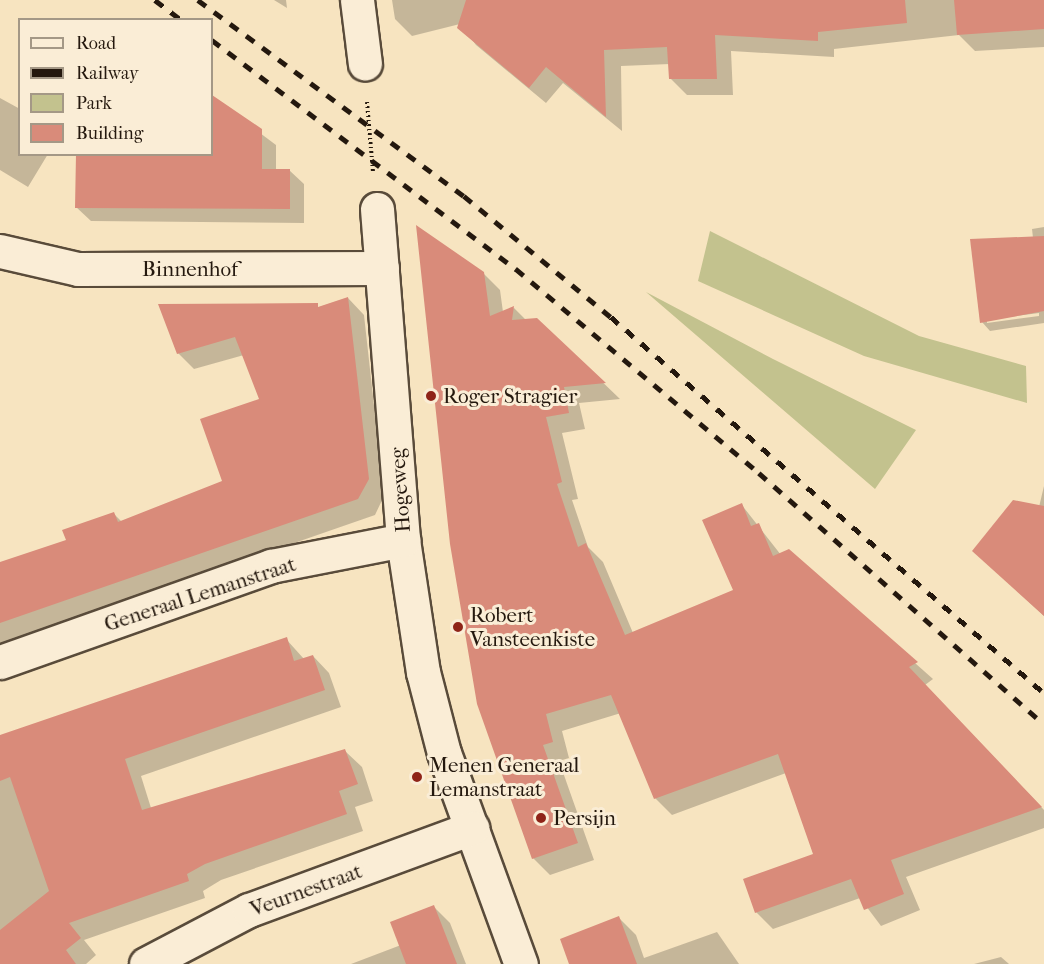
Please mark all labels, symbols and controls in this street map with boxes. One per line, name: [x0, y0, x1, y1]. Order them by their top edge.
legend: [18, 18, 213, 156]
text: Road: [76, 33, 116, 54]
text: Railway: [76, 63, 139, 84]
text: Park: [76, 93, 112, 114]
text: Building: [76, 123, 143, 144]
street label: Binnenhof: [142, 256, 238, 282]
place label: Roger Stragier: [443, 383, 577, 409]
marker: Roger Stragier: [424, 389, 438, 403]
street label: Hogeweg: [384, 447, 416, 533]
street label: Generaal Lemanstraat: [101, 551, 299, 637]
place label: Robert Vansteenkiste: [470, 602, 595, 652]
marker: Robert Vansteenkiste: [451, 620, 465, 634]
place label: Menen Generaal Lemanstraat: [429, 752, 579, 802]
marker: Menen Generaal Lemanstraat: [410, 770, 424, 784]
place label: Persijn: [553, 805, 616, 831]
marker: Persijn: [534, 811, 548, 825]
street label: Veurnestraat: [247, 858, 365, 922]

